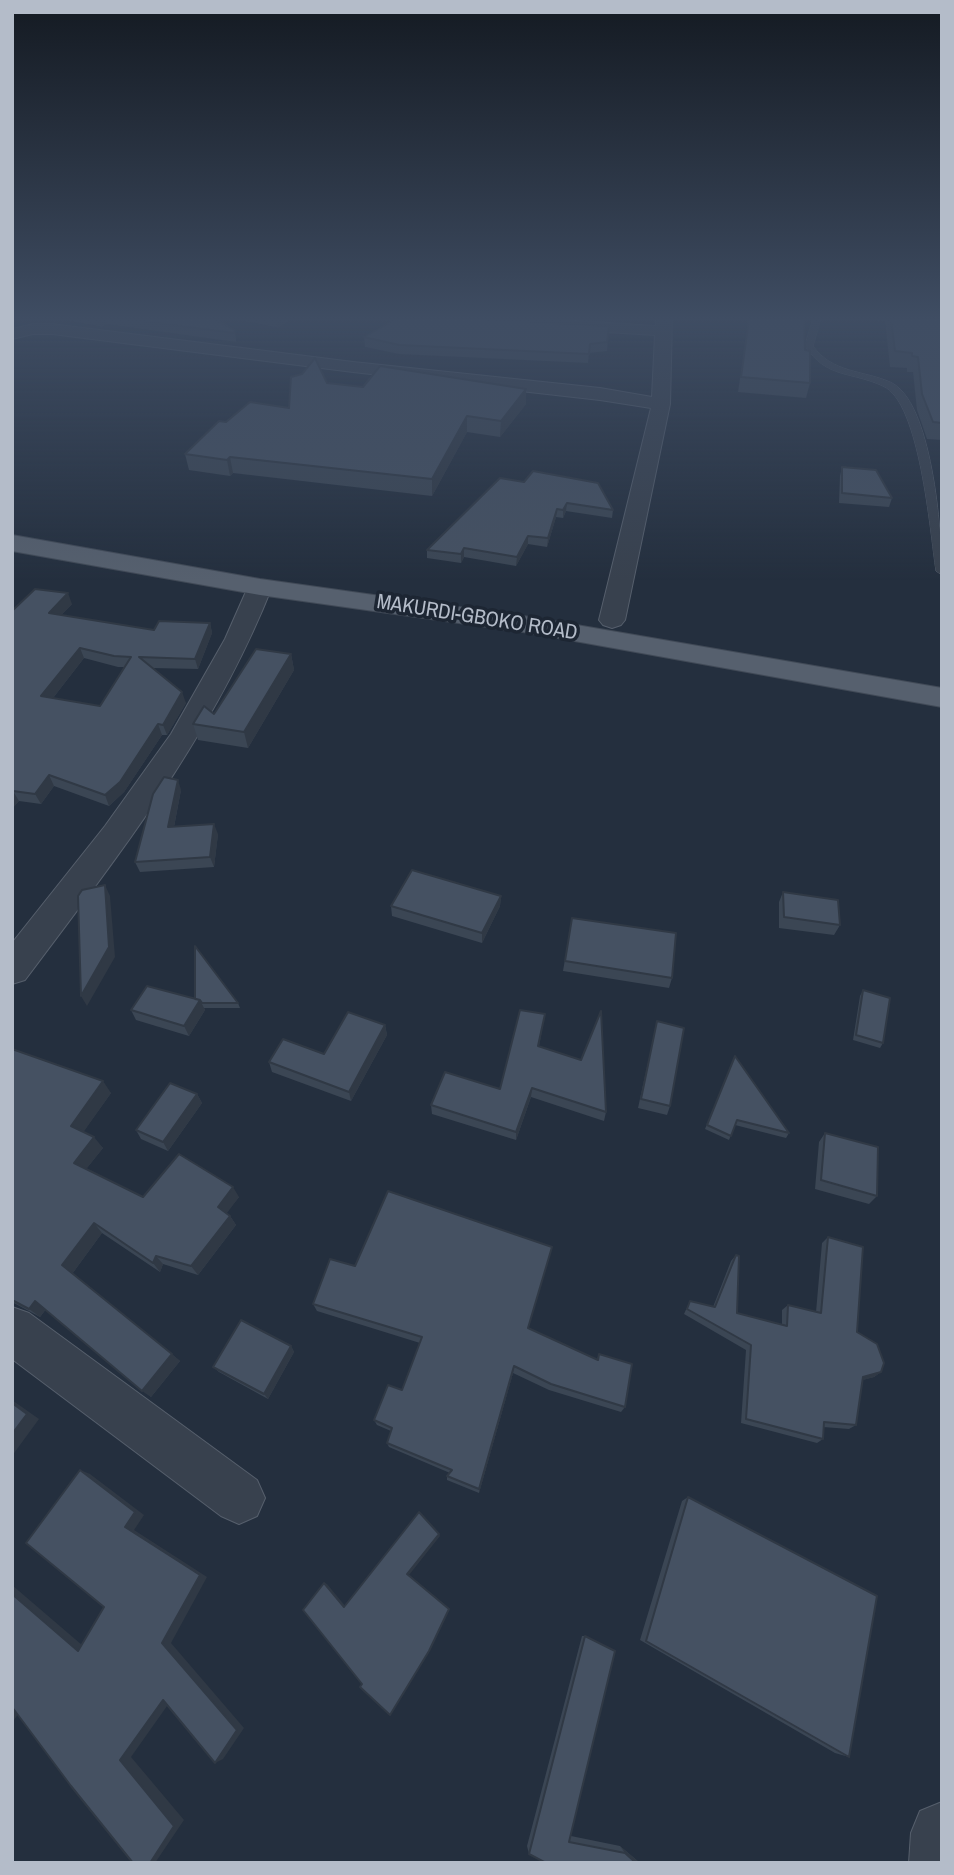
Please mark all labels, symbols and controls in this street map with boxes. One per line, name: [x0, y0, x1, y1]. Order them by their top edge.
street label: MAKURDI-GBOKO ROAD: [375, 590, 579, 646]

